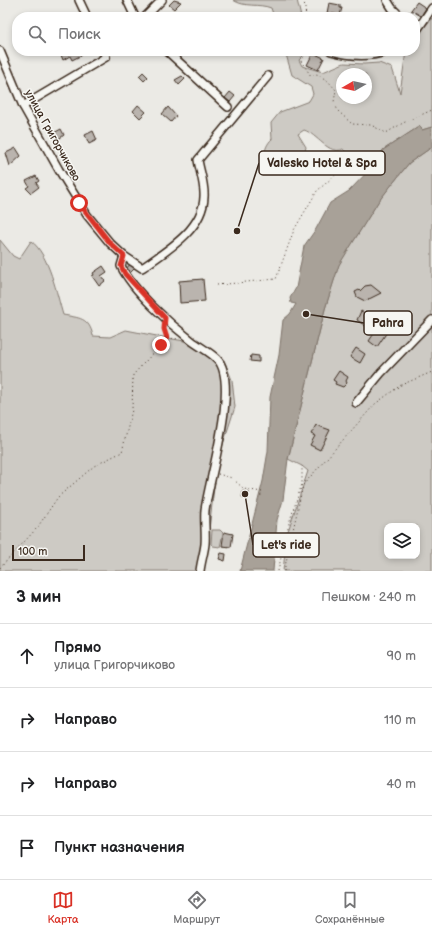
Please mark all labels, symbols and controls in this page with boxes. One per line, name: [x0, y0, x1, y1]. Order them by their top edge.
search box: [12, 12, 420, 56]
icon: search: [26, 23, 48, 45]
text: Поиск: [58, 25, 101, 44]
north arrow: [336, 68, 372, 104]
street label: улица Григорчиково: [22, 87, 83, 183]
callout: Valesko Hotel & Spa: [259, 151, 385, 175]
text: Valesko Hotel & Spa: [267, 156, 377, 171]
route start: [70, 194, 88, 212]
callout: Pahra: [364, 311, 412, 335]
text: Pahra: [372, 316, 404, 331]
route end: [152, 336, 170, 354]
map controls: [384, 523, 420, 559]
button: layers: [384, 523, 420, 559]
callout: Let's ride: [253, 533, 319, 557]
text: Let's ride: [261, 538, 311, 553]
scale bar: [12, 543, 85, 562]
text: 100 m: [18, 545, 47, 558]
text: 3 мин: [16, 587, 61, 607]
text: Пешком · 240 m: [321, 589, 416, 605]
text: Прямо: [54, 638, 101, 657]
icon: ahead: [16, 645, 38, 667]
text: 90 m: [387, 648, 416, 664]
text: улица Григорчиково: [54, 657, 175, 673]
icon: right: [16, 709, 38, 731]
text: Направо: [54, 710, 117, 729]
text: 110 m: [384, 712, 416, 728]
icon: right: [16, 773, 38, 795]
text: Направо: [54, 774, 117, 793]
text: 40 m: [386, 776, 416, 792]
icon: arrive: [16, 837, 38, 859]
text: Пункт назначения: [54, 838, 185, 857]
tab: Карта: [47, 889, 78, 926]
tab: Маршрут: [173, 889, 220, 926]
tab: Сохранённые: [315, 889, 385, 926]

